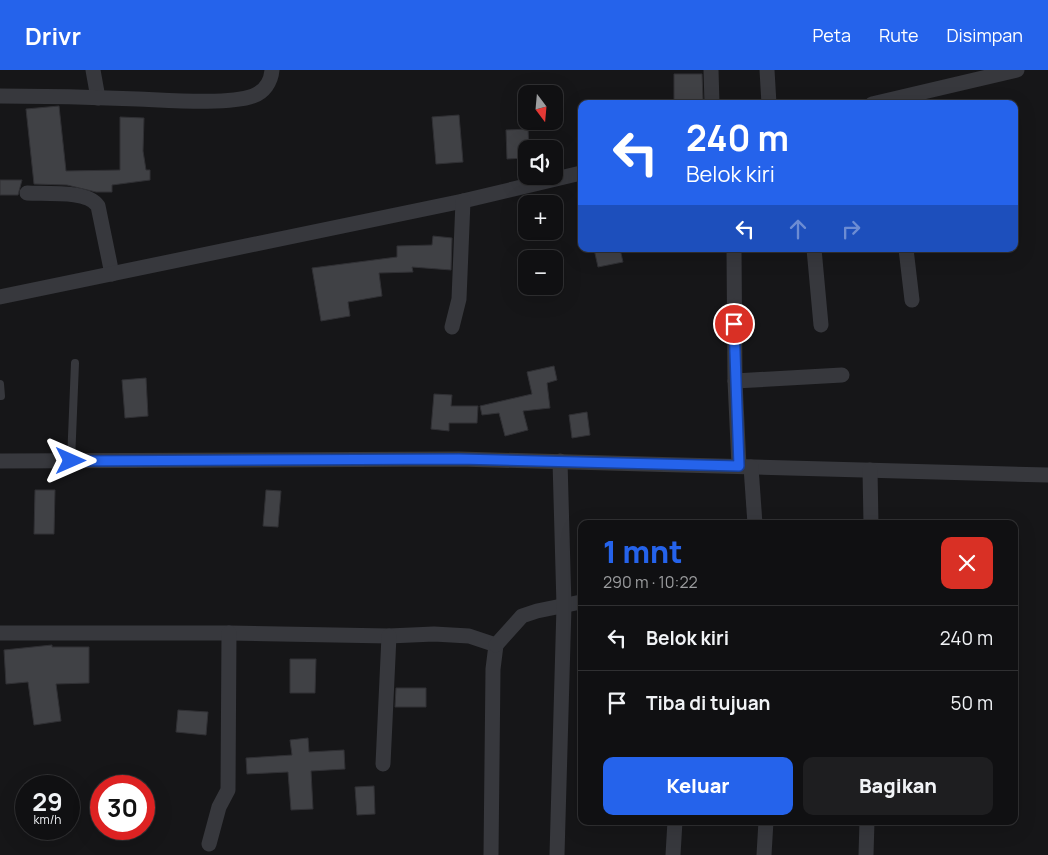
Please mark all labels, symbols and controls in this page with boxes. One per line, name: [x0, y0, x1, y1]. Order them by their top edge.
text: Drivr: [25, 19, 81, 52]
text: Peta: [812, 23, 851, 47]
text: Rute: [879, 23, 918, 47]
text: Disimpan: [946, 23, 1023, 47]
north arrow: [518, 85, 562, 130]
map controls: [518, 85, 563, 295]
text: 240 m: [686, 114, 789, 162]
icon: left: [603, 120, 668, 185]
button: sound: [518, 140, 563, 185]
text: Belok kiri: [686, 159, 775, 189]
button: +: [518, 195, 563, 240]
icon: left: [731, 215, 759, 243]
icon: ahead: [784, 215, 812, 243]
icon: right: [837, 215, 865, 243]
button: −: [518, 250, 563, 295]
pin: [713, 303, 755, 345]
icon: arrive: [720, 310, 748, 338]
position arrow: [44, 434, 96, 486]
text: 1 mnt: [603, 531, 683, 572]
button: close: [941, 537, 993, 589]
text: 290 m · 10:22: [603, 571, 698, 593]
icon: left: [603, 624, 631, 652]
text: Belok kiri: [646, 625, 729, 651]
text: 240 m: [940, 625, 993, 651]
icon: arrive: [603, 689, 631, 717]
text: Tiba di tujuan: [646, 690, 770, 716]
text: 50 m: [951, 690, 993, 716]
button: Keluar: [603, 757, 793, 815]
button: Bagikan: [803, 757, 993, 815]
speed limit sign: 30: [90, 775, 155, 840]
text: 29: [32, 784, 63, 819]
text: km/h: [34, 811, 61, 828]

